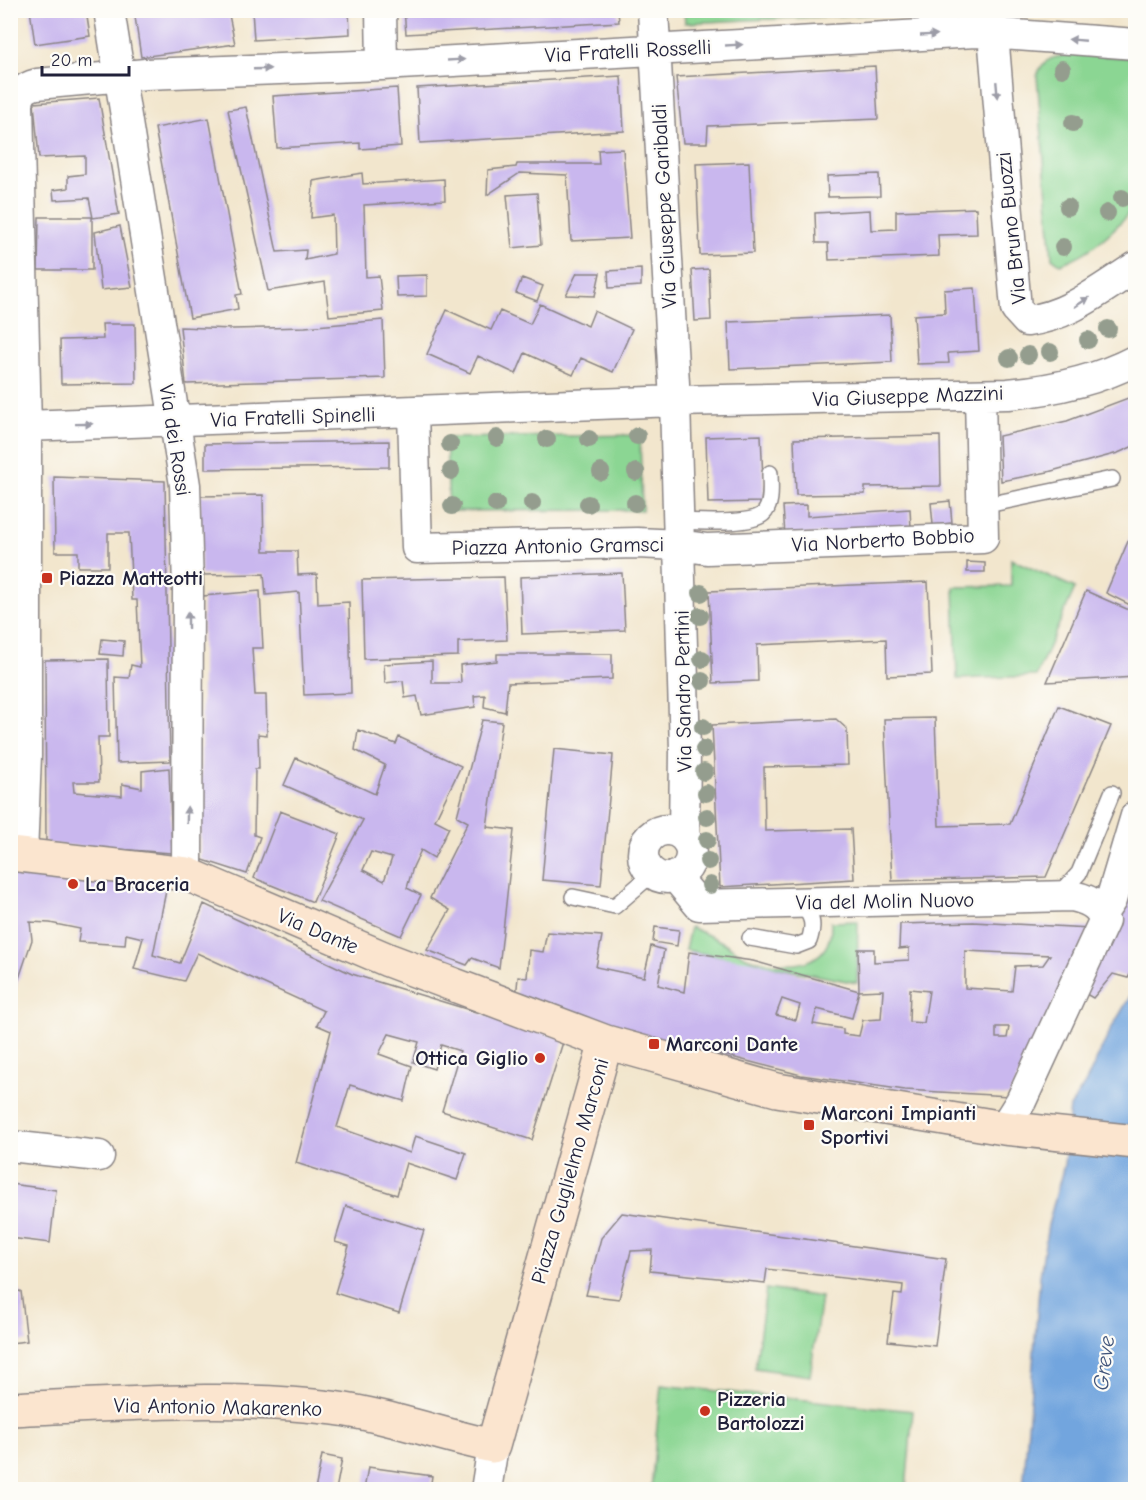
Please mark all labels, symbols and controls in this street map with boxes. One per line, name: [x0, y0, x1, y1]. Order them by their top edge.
one-way arrow: [920, 30, 939, 40]
street label: Via Fratelli Rosselli: [544, 35, 712, 67]
one-way arrow: [1068, 35, 1087, 44]
scale bar: [42, 39, 129, 77]
one-way arrow: [725, 41, 744, 50]
text: 20 m: [51, 50, 92, 71]
one-way arrow: [447, 56, 466, 65]
one-way arrow: [252, 65, 271, 74]
one-way arrow: [992, 81, 1002, 100]
street label: Via Giuseppe Garibaldi: [647, 103, 681, 309]
street label: Via Bruno Buozzi: [991, 151, 1031, 305]
one-way arrow: [1074, 296, 1090, 307]
street label: Via Giuseppe Mazzini: [812, 381, 1004, 411]
street label: Via dei Rossi: [154, 382, 196, 498]
street label: Via Fratelli Spinelli: [210, 402, 376, 432]
one-way arrow: [75, 419, 94, 429]
street label: Via Norberto Bobbio: [791, 523, 975, 557]
street label: Piazza Antonio Gramsci: [452, 532, 664, 560]
place label: Piazza Matteotti: [59, 566, 203, 590]
marker: Piazza Matteotti: [40, 571, 54, 585]
street label: Via Sandro Pertini: [670, 610, 696, 772]
one-way arrow: [183, 611, 193, 630]
one-way arrow: [182, 806, 192, 825]
place label: La Braceria: [85, 872, 190, 896]
marker: La Braceria: [66, 877, 80, 891]
street label: Via del Molin Nuovo: [795, 887, 975, 915]
street label: Via Dante: [274, 903, 362, 959]
place label: Marconi Dante: [666, 1032, 798, 1056]
marker: Marconi Dante: [647, 1037, 661, 1051]
place label: Ottica Giglio: [415, 1046, 528, 1070]
marker: Ottica Giglio: [533, 1051, 547, 1065]
street label: Piazza Guglielmo Marconi: [526, 1055, 614, 1287]
place label: Marconi Impianti Sportivi: [821, 1101, 976, 1149]
marker: Marconi Impianti Sportivi: [802, 1118, 816, 1132]
water label: Greve: [1088, 1334, 1120, 1392]
place label: Pizzeria Bartolozzi: [717, 1387, 805, 1435]
street label: Via Antonio Makarenko: [114, 1393, 322, 1421]
marker: Pizzeria Bartolozzi: [698, 1404, 712, 1418]

